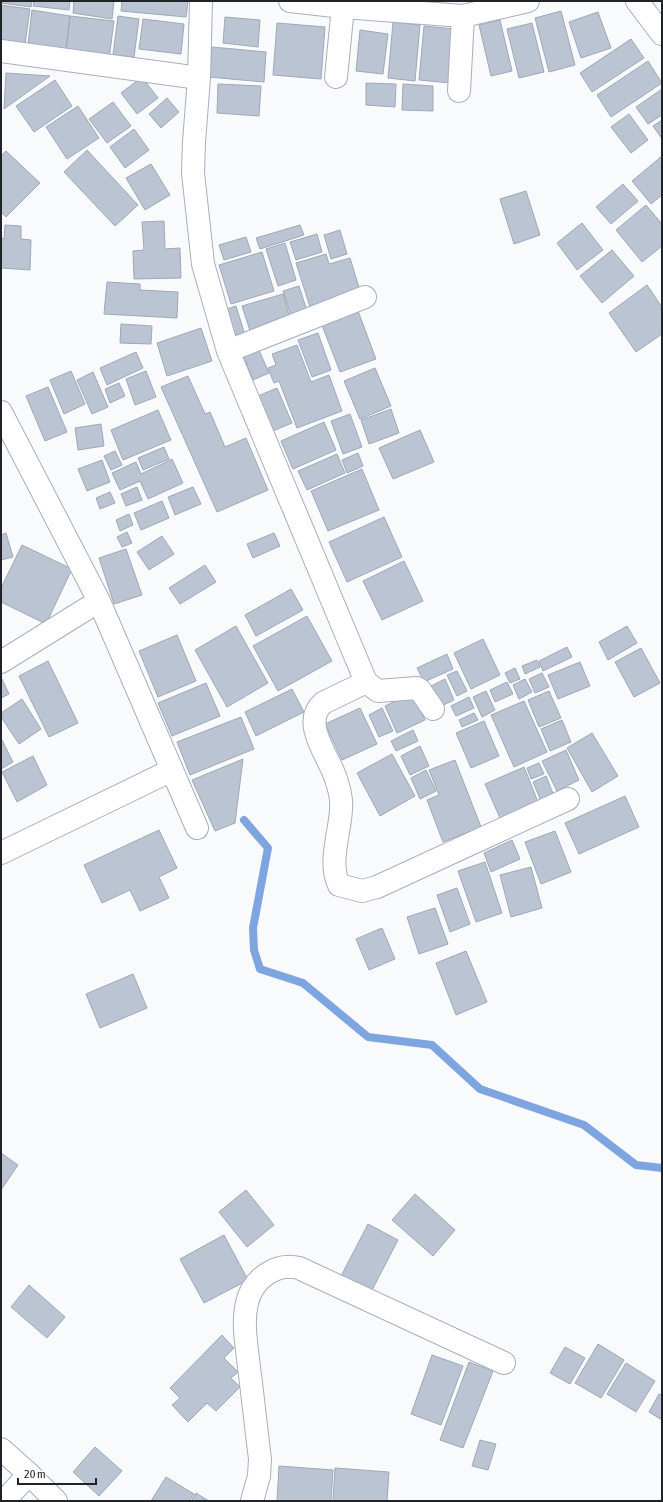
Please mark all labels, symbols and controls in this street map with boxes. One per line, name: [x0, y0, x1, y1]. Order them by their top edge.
scale bar: [18, 1460, 96, 1486]
text: 20 m: [24, 1467, 46, 1481]

